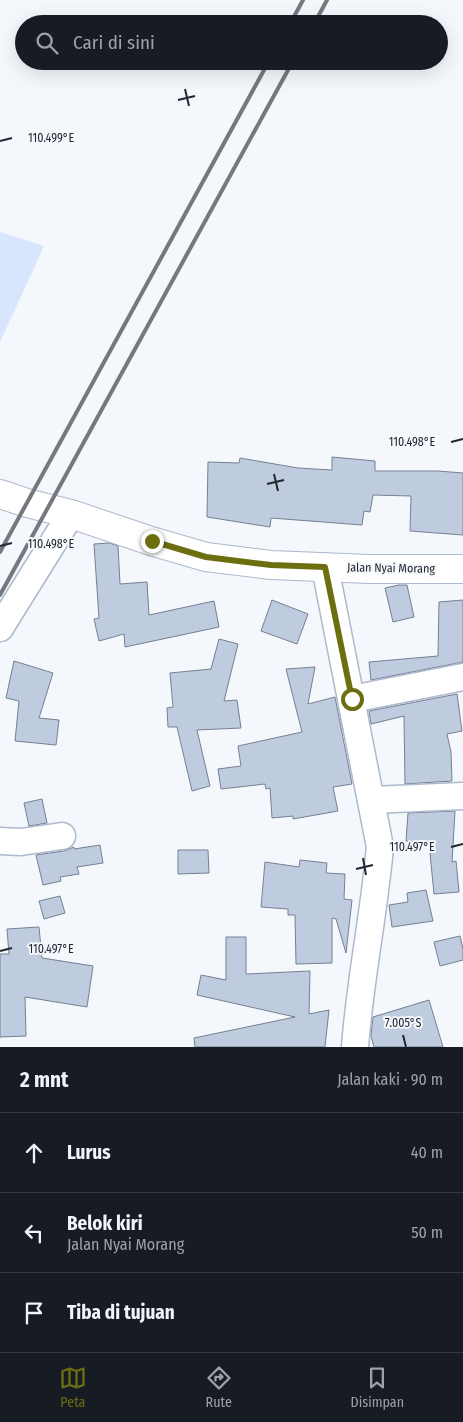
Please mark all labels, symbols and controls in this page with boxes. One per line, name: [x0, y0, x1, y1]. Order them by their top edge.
search box: [15, 15, 448, 70]
icon: search: [33, 29, 61, 57]
text: Cari di sini: [73, 31, 155, 54]
text: 110.499°E: [28, 131, 74, 145]
text: 110.498°E: [389, 435, 435, 449]
route end: [141, 530, 164, 553]
text: 110.498°E: [28, 537, 74, 551]
street label: Jalan Nyai Morang: [347, 560, 435, 576]
route start: [341, 688, 364, 711]
text: 110.497°E: [389, 840, 435, 854]
text: 110.497°E: [28, 942, 74, 956]
text: 7.005°S: [385, 1016, 421, 1030]
text: 2 mnt: [20, 1067, 69, 1093]
text: Jalan kaki · 90 m: [337, 1070, 443, 1089]
icon: ahead: [20, 1139, 48, 1167]
text: Lurus: [67, 1141, 111, 1164]
text: 40 m: [411, 1143, 443, 1162]
text: Belok kiri: [67, 1212, 143, 1235]
icon: left: [20, 1219, 48, 1247]
text: 50 m: [411, 1223, 443, 1242]
text: Jalan Nyai Morang: [67, 1235, 184, 1254]
icon: arrive: [20, 1299, 48, 1327]
text: Tiba di tujuan: [67, 1301, 175, 1324]
tab: Peta: [59, 1364, 87, 1411]
tab: Rute: [205, 1364, 233, 1411]
tab: Disimpan: [351, 1364, 404, 1411]

